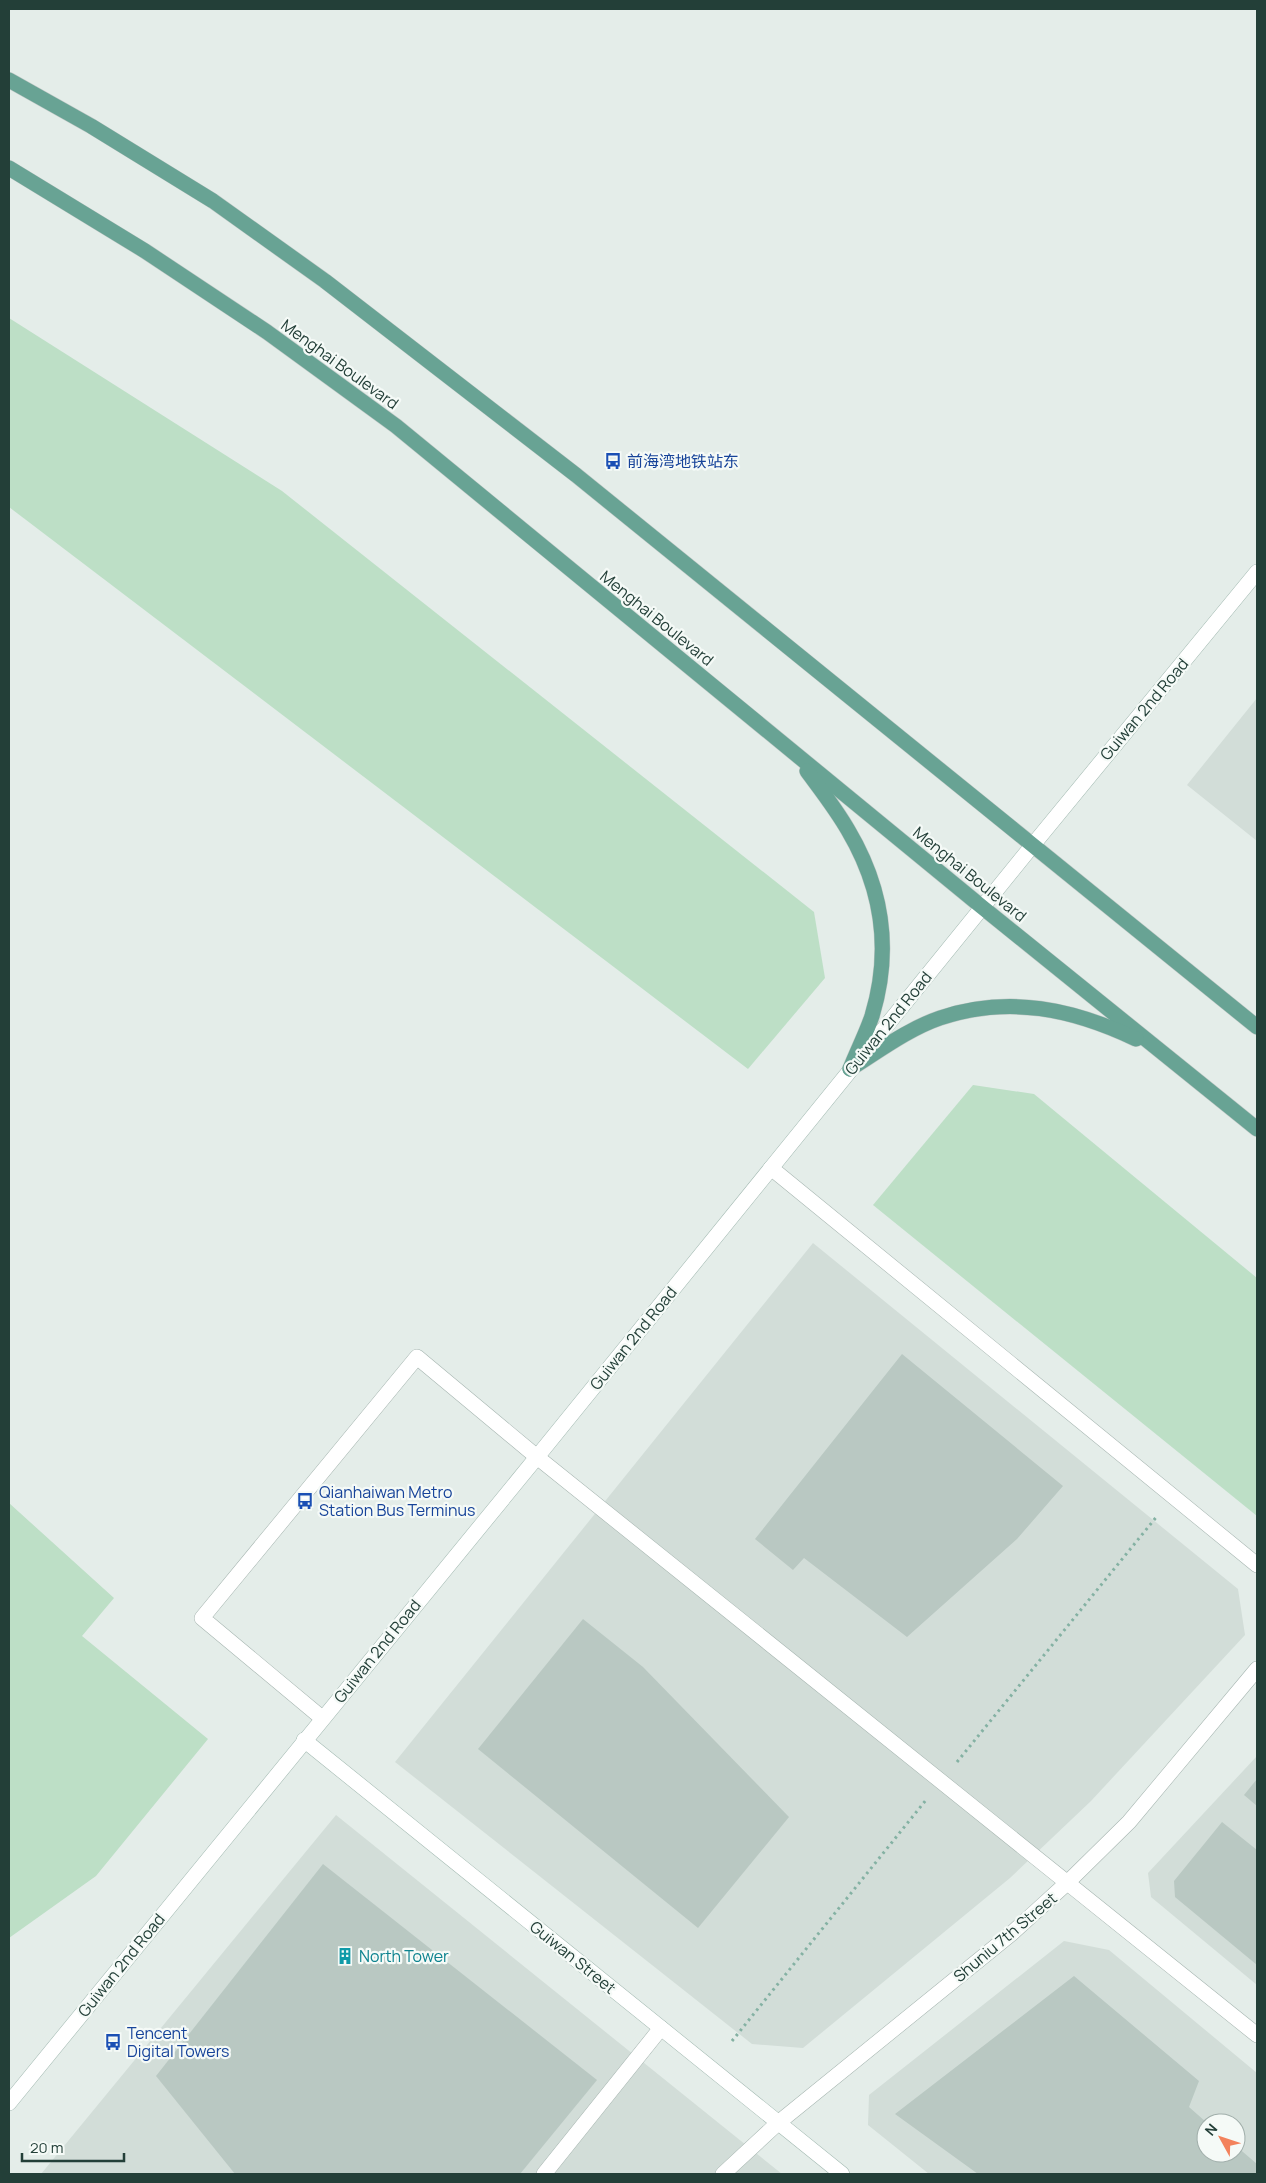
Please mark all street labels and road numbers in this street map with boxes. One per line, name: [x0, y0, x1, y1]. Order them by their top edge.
street label: Menghai Boulevard: [277, 314, 403, 414]
street label: Menghai Boulevard: [596, 565, 718, 671]
street label: Guiwan 2nd Road: [1095, 653, 1193, 765]
street label: Menghai Boulevard: [909, 821, 1031, 927]
street label: Guiwan 2nd Road: [839, 967, 937, 1079]
street label: Guiwan 2nd Road: [584, 1282, 682, 1394]
street label: Guiwan 2nd Road: [328, 1595, 426, 1707]
street label: Shuniu 7th Street: [949, 1887, 1061, 1987]
street label: Guiwan 2nd Road: [72, 1909, 170, 2021]
street label: Guiwan Street: [525, 1915, 621, 1999]

